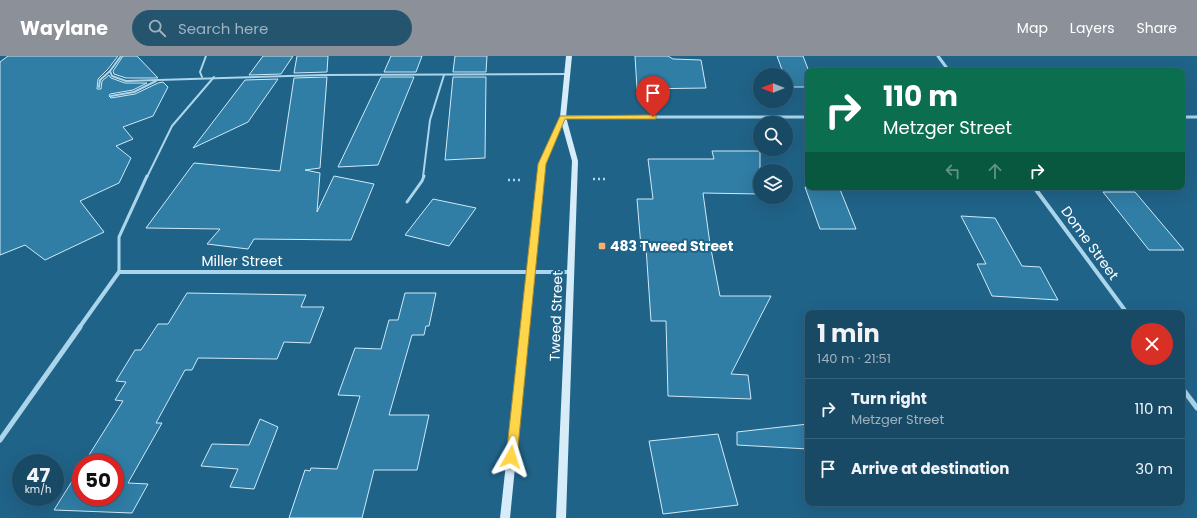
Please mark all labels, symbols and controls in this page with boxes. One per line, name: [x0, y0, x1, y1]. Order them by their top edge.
search box: [132, 10, 412, 46]
text: Waylane: [20, 15, 108, 42]
icon: search: [146, 17, 168, 39]
text: Search here: [178, 18, 268, 39]
text: Map: [1017, 18, 1048, 38]
text: Layers: [1070, 18, 1114, 38]
text: Share: [1136, 18, 1177, 38]
north arrow: [753, 68, 793, 108]
map controls: [753, 68, 793, 204]
pin: [636, 76, 670, 117]
text: 110 m: [883, 77, 958, 116]
icon: arrive: [642, 82, 664, 104]
icon: right: [817, 84, 869, 136]
text: Metzger Street: [883, 115, 1012, 140]
button: search: [753, 116, 793, 156]
icon: left: [942, 160, 964, 182]
icon: ahead: [984, 160, 1006, 182]
icon: right: [1026, 160, 1048, 182]
button: layers: [753, 164, 793, 204]
street label: Dome Street: [1056, 202, 1124, 284]
place label: 483 Tweed Street: [610, 236, 734, 256]
marker: 483 Tweed Street: [597, 241, 607, 251]
street label: Miller Street: [201, 251, 283, 271]
street label: Tweed Street: [544, 270, 568, 362]
text: 1 min: [817, 317, 880, 350]
button: close: [1131, 323, 1173, 365]
text: 140 m · 21:51: [817, 349, 891, 368]
text: Turn right: [851, 388, 927, 409]
icon: right: [817, 398, 839, 420]
text: 110 m: [1135, 398, 1173, 419]
text: Metzger Street: [851, 410, 944, 429]
position arrow: [490, 436, 532, 478]
speed limit sign: 50: [72, 454, 124, 506]
icon: arrive: [817, 458, 839, 480]
text: Arrive at destination: [851, 458, 1009, 479]
text: 30 m: [1135, 458, 1173, 479]
text: 47: [26, 461, 50, 489]
text: km/h: [25, 482, 51, 497]

